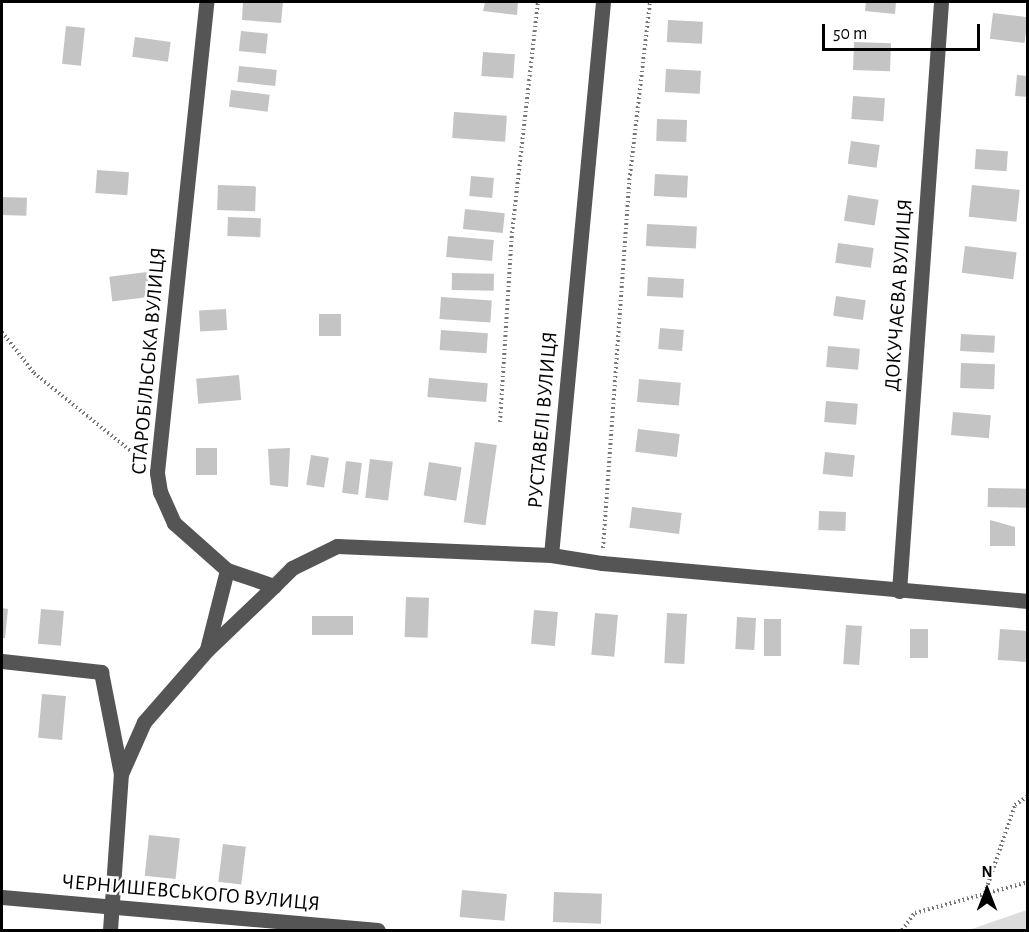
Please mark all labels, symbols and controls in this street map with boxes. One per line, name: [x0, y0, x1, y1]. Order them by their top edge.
scale bar: [825, 12, 982, 50]
text: 50 m: [833, 25, 867, 43]
street label: ДОКУЧАЄВА ВУЛИЦЯ: [880, 198, 918, 392]
street label: СТАРОБІЛЬСЬКА ВУЛИЦЯ: [126, 246, 172, 476]
street label: РУСТАВЕЛІ ВУЛИЦЯ: [523, 330, 563, 510]
north arrow: [957, 860, 1017, 920]
text: N: [981, 864, 993, 880]
street label: ЧЕРНИШЕВСЬКОГО ВУЛИЦЯ: [61, 869, 321, 917]

